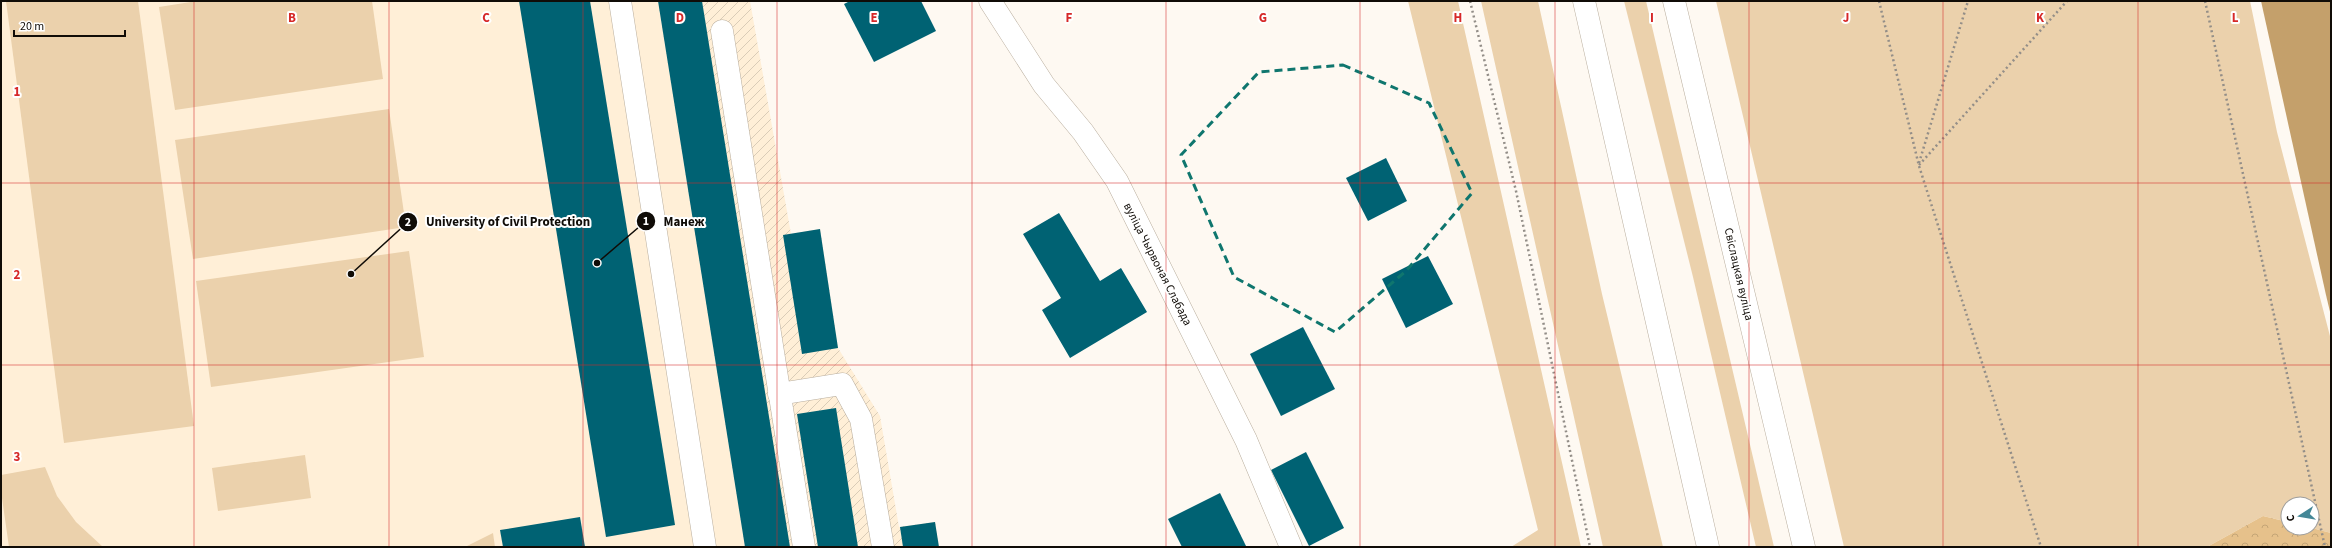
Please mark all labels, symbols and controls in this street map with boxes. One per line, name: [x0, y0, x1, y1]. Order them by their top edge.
text: B: [288, 9, 296, 27]
text: C: [482, 9, 490, 27]
text: D: [676, 9, 684, 27]
text: E: [870, 9, 878, 27]
text: F: [1066, 9, 1073, 27]
text: G: [1259, 9, 1267, 27]
text: H: [1454, 9, 1462, 27]
text: I: [1650, 9, 1654, 27]
text: J: [1843, 9, 1849, 27]
text: K: [2036, 9, 2045, 27]
text: L: [2232, 9, 2239, 27]
scale bar: [14, 12, 125, 38]
text: 20 m: [20, 18, 44, 35]
text: 1: [14, 83, 21, 101]
street label: вуліца Чырвоная Слабада: [1119, 200, 1196, 329]
callout: University of Civil Protection: [398, 209, 598, 234]
callout: Манеж: [636, 209, 713, 234]
text: University of Civil Protection: [426, 213, 590, 231]
text: 1: [643, 213, 649, 230]
text: Манеж: [664, 213, 705, 231]
text: 2: [405, 214, 411, 231]
street label: Свіслацкая вуліца: [1720, 226, 1757, 322]
text: 2: [14, 266, 21, 284]
text: 3: [14, 448, 21, 466]
north arrow: [2280, 496, 2320, 536]
text: С: [2283, 513, 2299, 523]

